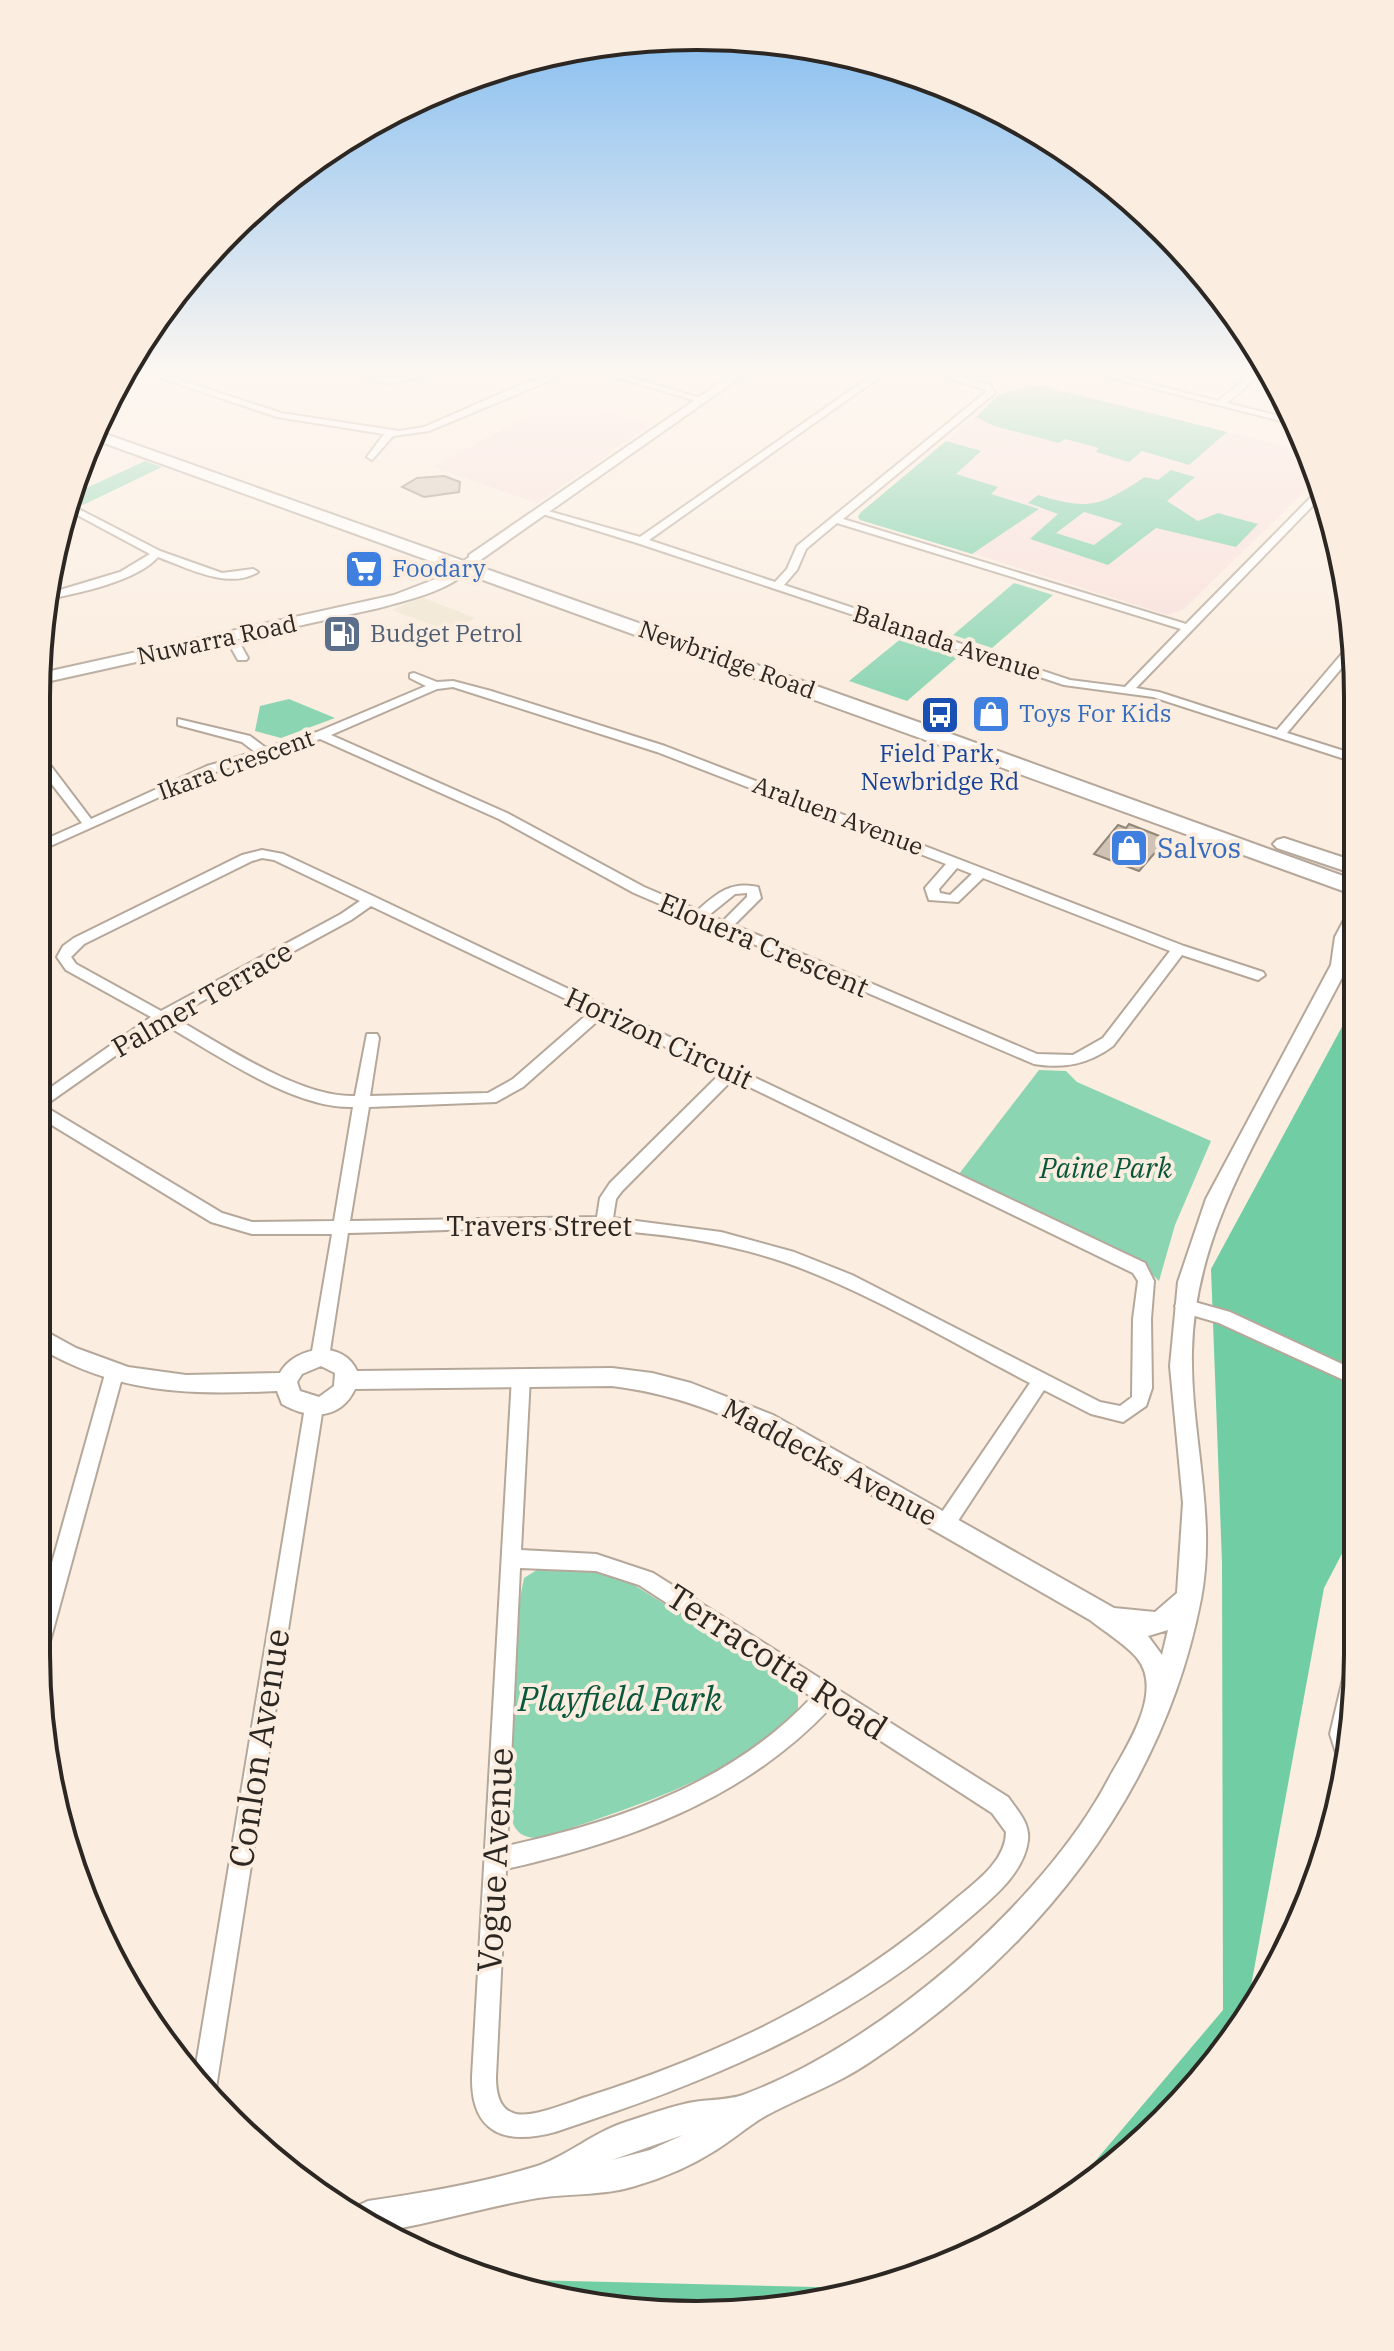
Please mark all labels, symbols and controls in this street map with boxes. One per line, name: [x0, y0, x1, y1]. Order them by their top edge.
supermarket icon: Foodary: [343, 548, 385, 590]
place label: Foodary: [392, 552, 486, 584]
street label: Balanada Avenue: [849, 597, 1045, 687]
street label: Nuwarra Road: [134, 607, 299, 672]
street label: Newbridge Road: [635, 612, 820, 706]
fuel station icon: Budget Petrol: [321, 613, 363, 655]
place label: Budget Petrol: [370, 617, 522, 649]
shop icon: Toys For Kids: [970, 693, 1012, 735]
bus stop icon: Field Park, Newbridge Rd: [919, 694, 961, 736]
place label: Toys For Kids: [1019, 697, 1172, 729]
street label: Ikara Crescent: [153, 721, 318, 807]
place label: Field Park, Newbridge Rd: [861, 737, 1019, 797]
street label: Araluen Avenue: [748, 768, 928, 862]
shop icon: Salvos: [1108, 827, 1150, 869]
place label: Salvos: [1157, 829, 1241, 866]
street label: Elouera Crescent: [654, 884, 875, 1005]
street label: Palmer Terrace: [105, 932, 299, 1065]
street label: Horizon Circuit: [559, 978, 759, 1097]
park label: Paine Park: [1039, 1149, 1172, 1186]
street label: Travers Street: [446, 1207, 632, 1244]
street label: Maddecks Avenue: [716, 1389, 944, 1534]
street label: Terracotta Road: [659, 1573, 897, 1749]
street label: Conlon Avenue: [217, 1625, 299, 1870]
park label: Playfield Park: [517, 1676, 722, 1720]
street label: Vogue Avenue: [466, 1746, 522, 1973]

